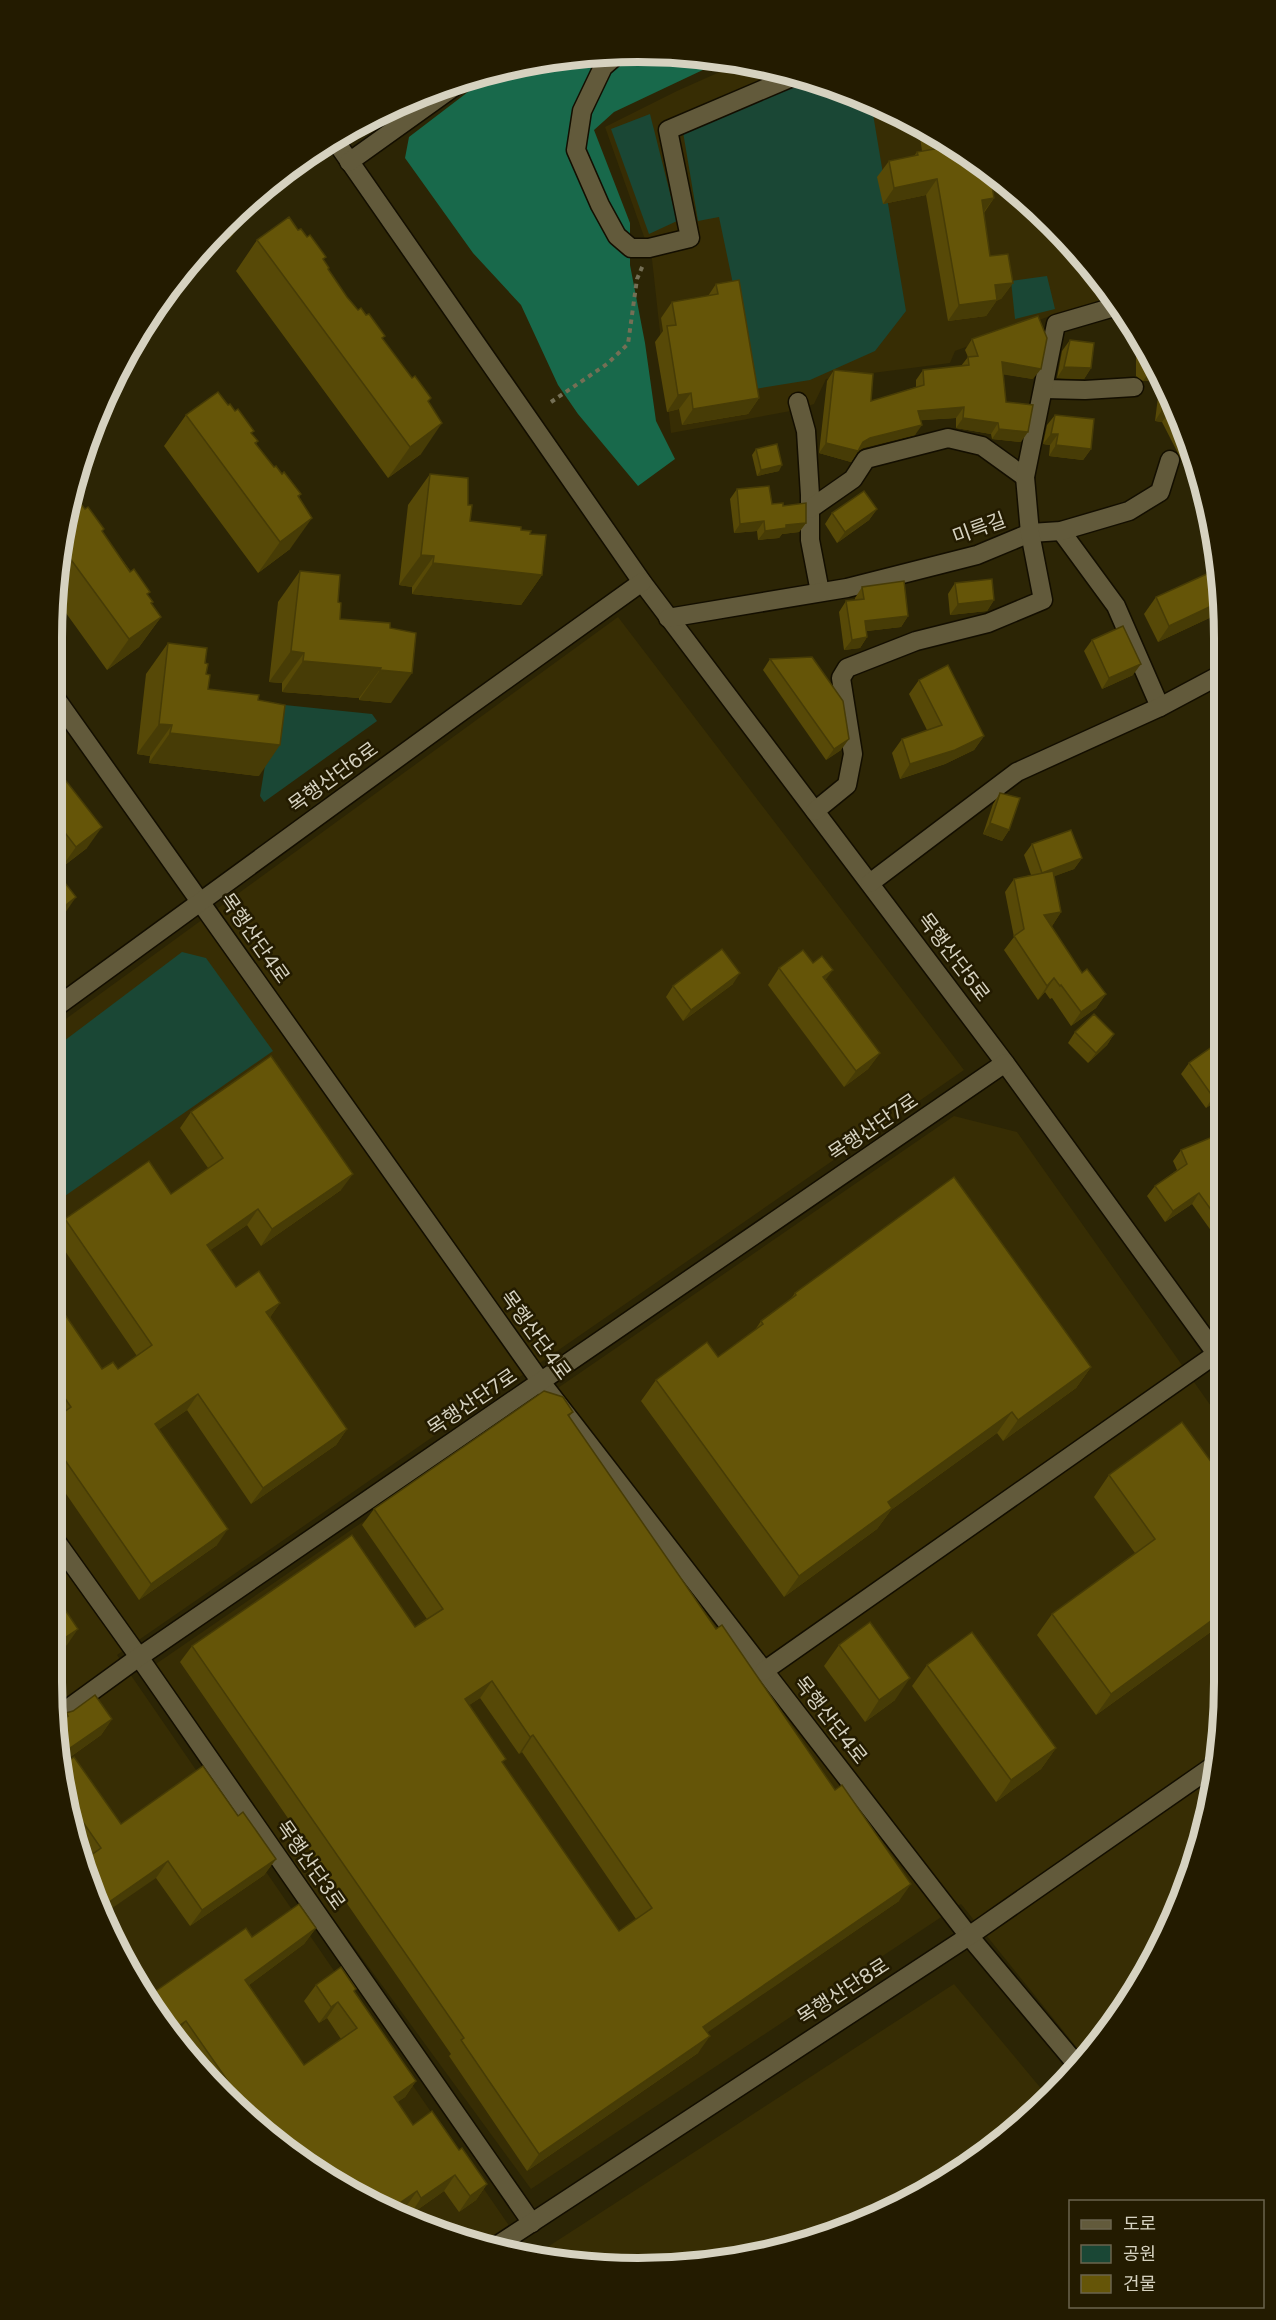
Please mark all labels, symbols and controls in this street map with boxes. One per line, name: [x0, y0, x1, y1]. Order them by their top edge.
street label: 미륵길: [948, 505, 1010, 551]
street label: 목행산단6로: [282, 735, 384, 819]
street label: 목행산단4로: [214, 887, 296, 989]
street label: 목행산단5로: [911, 907, 997, 1007]
street label: 목행산단7로: [823, 1087, 923, 1167]
street label: 목행산단4로: [494, 1284, 578, 1386]
street label: 목행산단7로: [422, 1362, 522, 1442]
street label: 목행산단4로: [788, 1670, 874, 1770]
street label: 목행산단3로: [270, 1814, 352, 1916]
street label: 목행산단8로: [792, 1951, 894, 2031]
legend: [1069, 2200, 1264, 2308]
text: 도로: [1123, 2211, 1156, 2236]
text: 공원: [1123, 2241, 1156, 2266]
text: 건물: [1123, 2271, 1156, 2296]

